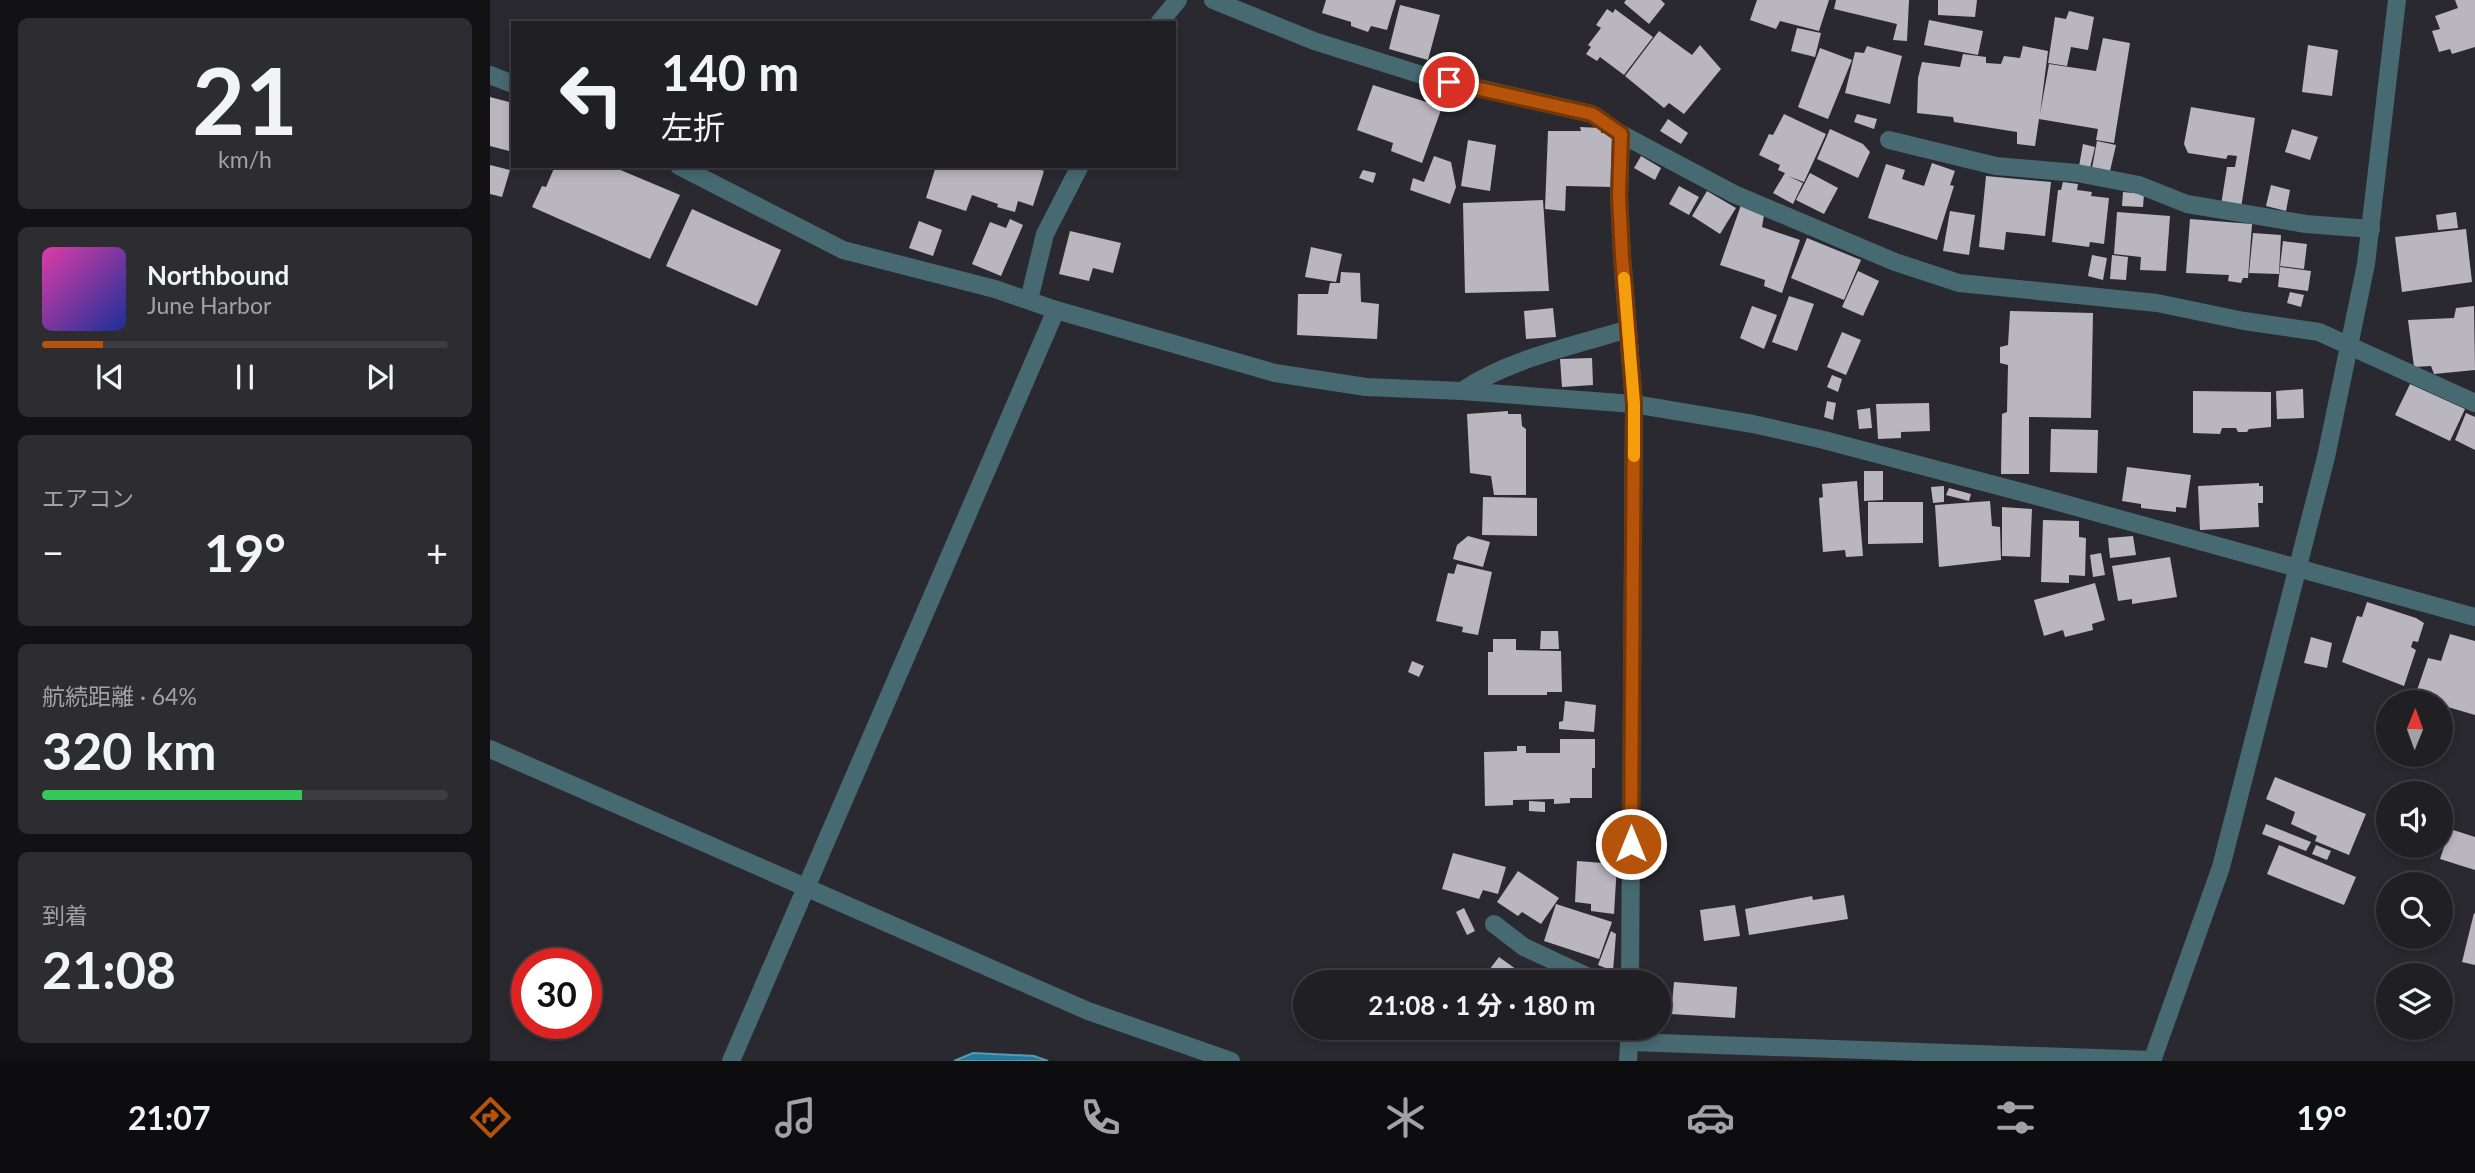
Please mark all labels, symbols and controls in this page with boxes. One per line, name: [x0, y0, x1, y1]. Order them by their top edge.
text: 140 m: [661, 43, 799, 101]
text: 21: [192, 45, 298, 154]
icon: left: [546, 49, 637, 140]
pin: [1419, 52, 1479, 112]
icon: arrive: [1430, 63, 1468, 101]
text: 左折: [661, 107, 725, 146]
text: km/h: [218, 145, 272, 173]
text: Northbound: [147, 259, 289, 291]
text: June Harbor: [147, 291, 271, 319]
icon: previous: [91, 358, 129, 396]
icon: pause: [226, 358, 264, 396]
icon: next: [361, 358, 399, 396]
text: エアコン: [42, 484, 134, 512]
text: 19°: [204, 521, 286, 583]
text: −: [42, 529, 64, 575]
text: +: [426, 529, 448, 575]
text: 航続距離 · 64%: [42, 682, 197, 710]
north arrow: [2376, 690, 2454, 766]
map controls: [2376, 690, 2453, 1040]
text: 320 km: [42, 719, 216, 781]
button: sound: [2376, 781, 2453, 858]
position arrow: [1594, 807, 1668, 881]
button: search: [2376, 872, 2453, 949]
text: 到着: [42, 901, 88, 929]
text: 21:08: [42, 938, 176, 1000]
speed limit sign: 30: [511, 948, 602, 1039]
button: layers: [2376, 963, 2453, 1040]
text: 21:08 · 1 分 · 180 m: [1368, 989, 1596, 1021]
icon: directions: [466, 1093, 515, 1142]
icon: music: [771, 1093, 820, 1142]
icon: phone: [1076, 1093, 1125, 1142]
icon: climate: [1381, 1093, 1430, 1142]
icon: car: [1686, 1093, 1735, 1142]
icon: filters: [1991, 1093, 2040, 1142]
text: 21:07: [128, 1098, 210, 1137]
text: 19°: [2296, 1098, 2347, 1137]

